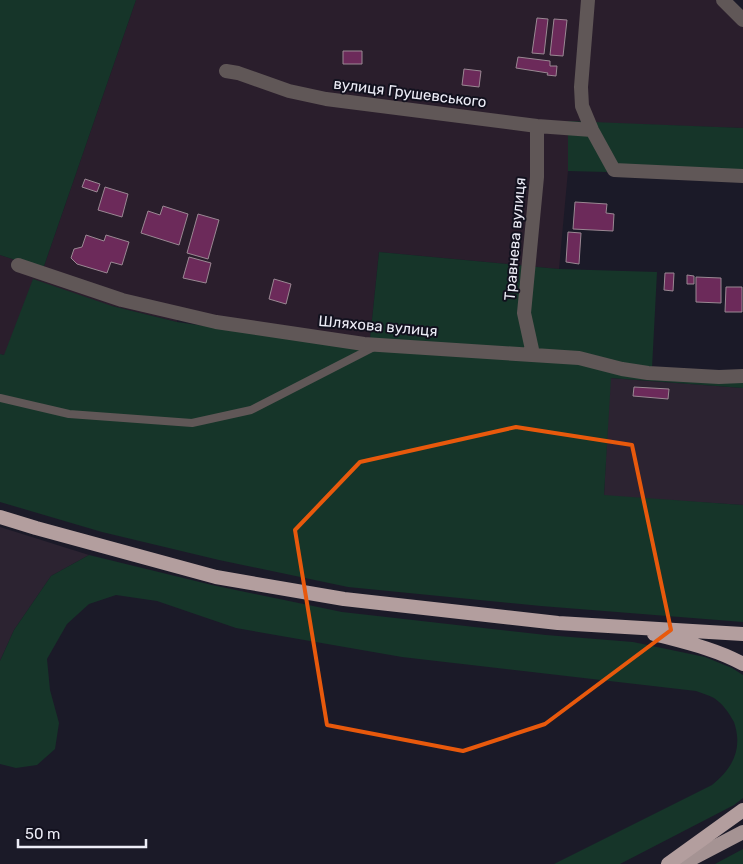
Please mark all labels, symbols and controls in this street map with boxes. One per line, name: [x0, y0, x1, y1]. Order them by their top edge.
street label: вулиця Грушевського: [332, 75, 488, 111]
street label: Травнева вулиця: [501, 177, 529, 301]
street label: Шляхова вулиця: [318, 312, 438, 340]
scale bar: [18, 816, 145, 848]
text: 50 m: [25, 825, 60, 843]

